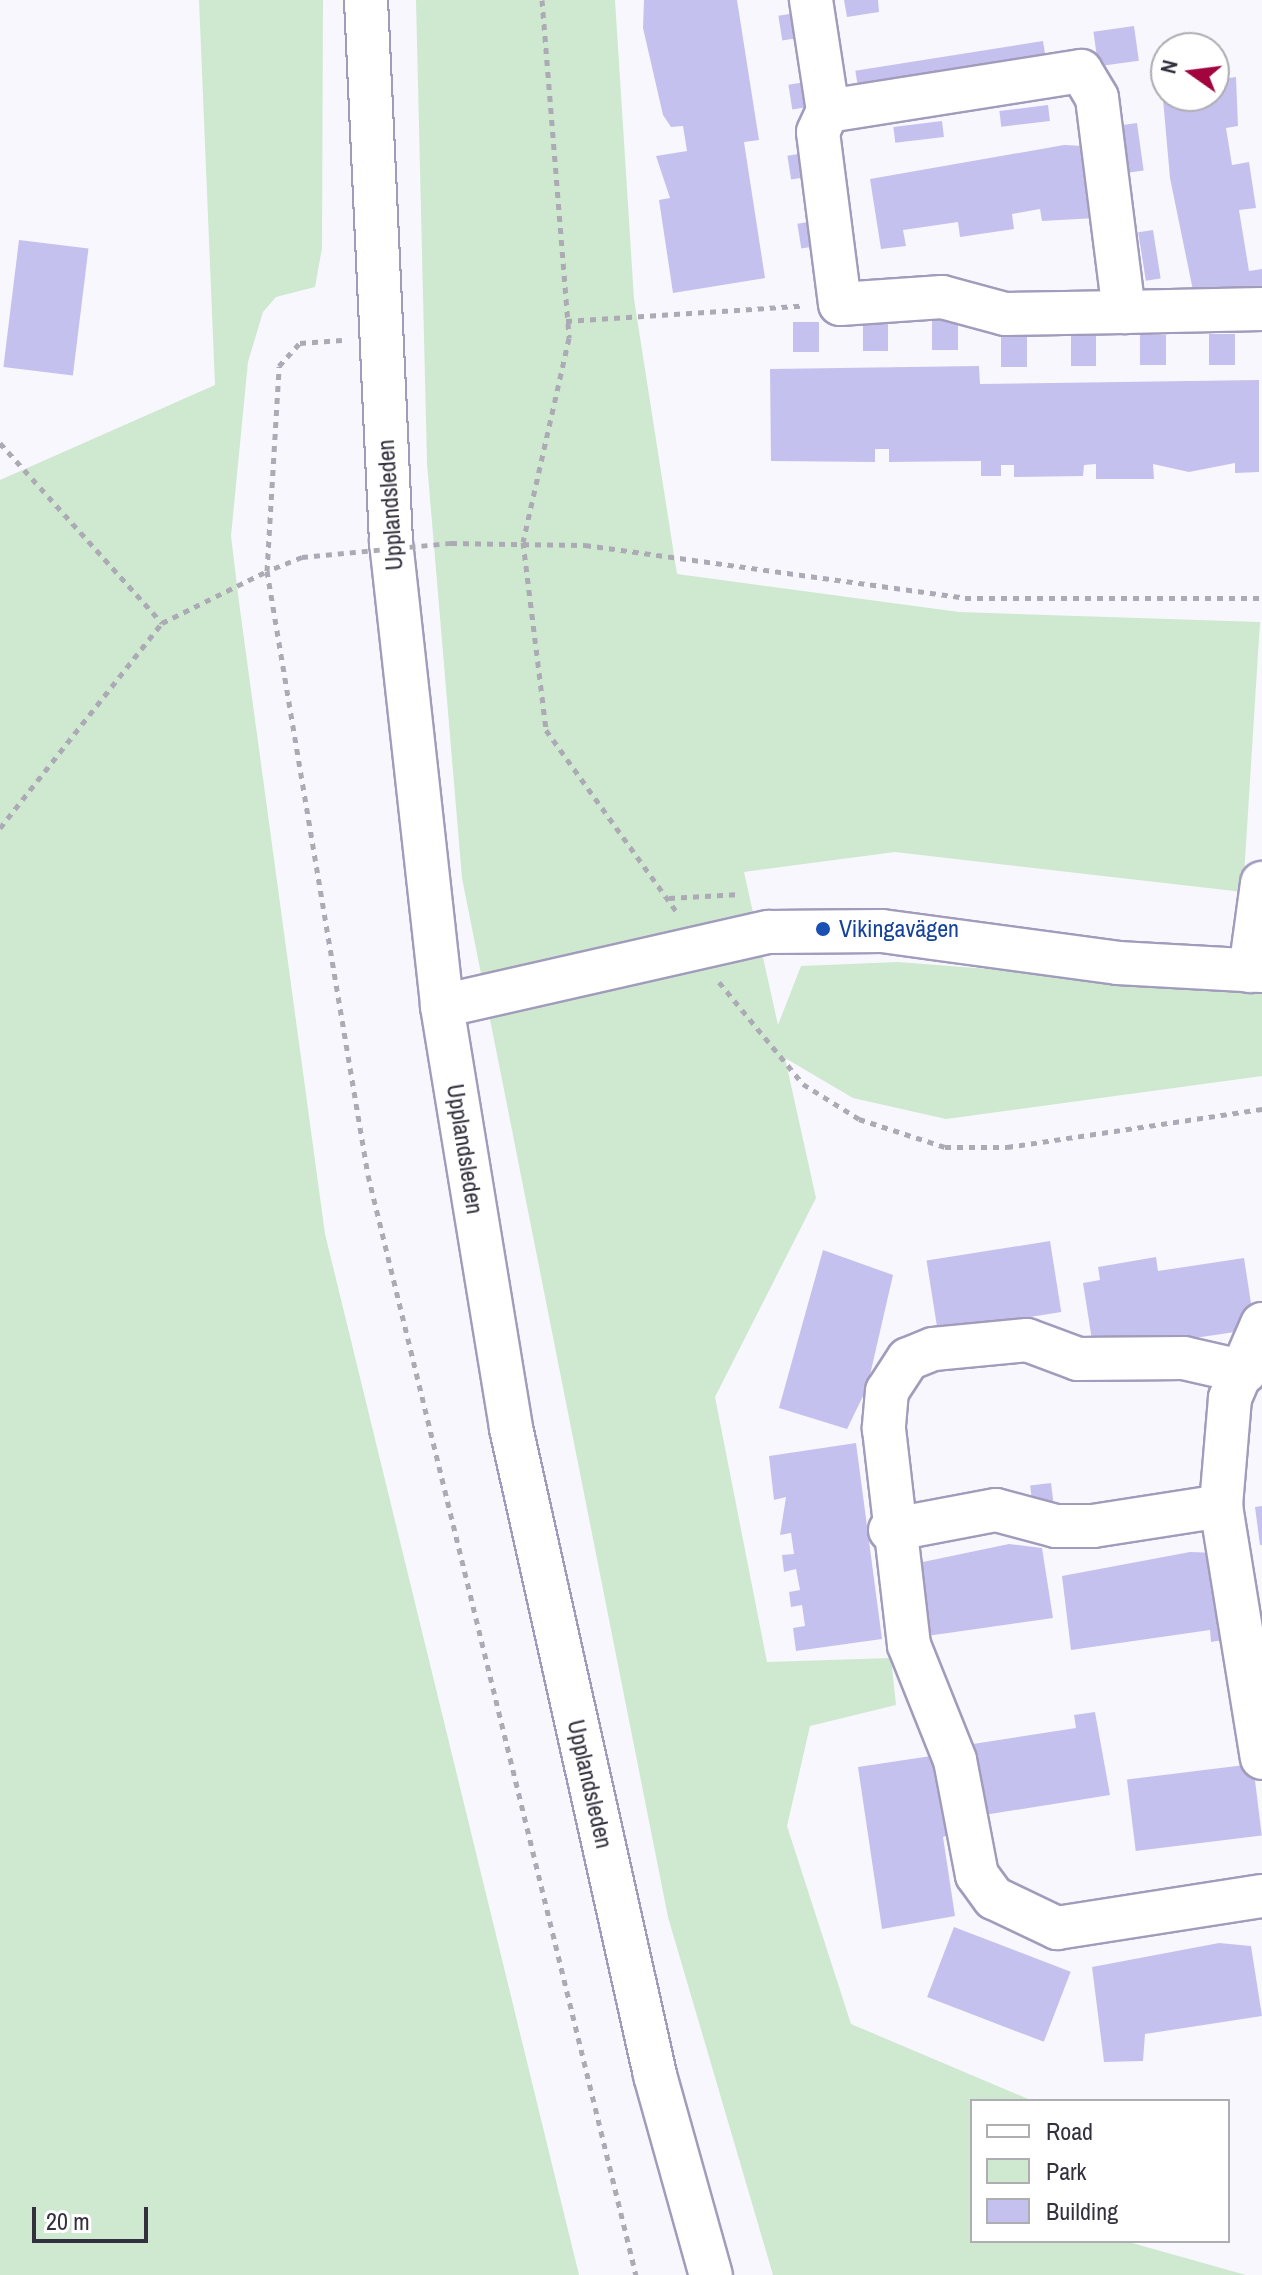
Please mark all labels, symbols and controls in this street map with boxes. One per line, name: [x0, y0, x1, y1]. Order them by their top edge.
north arrow: [1150, 32, 1230, 112]
text: N: [1153, 57, 1185, 77]
street label: Upplandsleden: [371, 439, 409, 571]
place label: Vikingavägen: [839, 915, 959, 943]
marker: Vikingavägen: [814, 920, 832, 938]
street label: Upplandsleden: [441, 1082, 489, 1216]
street label: Upplandsleden: [561, 1717, 619, 1851]
legend: [970, 2099, 1230, 2243]
text: Road: [1046, 2115, 1093, 2147]
text: Park: [1046, 2155, 1086, 2187]
scale bar: [36, 2191, 152, 2241]
text: Building: [1046, 2195, 1118, 2227]
text: 20 m: [46, 2205, 90, 2237]

